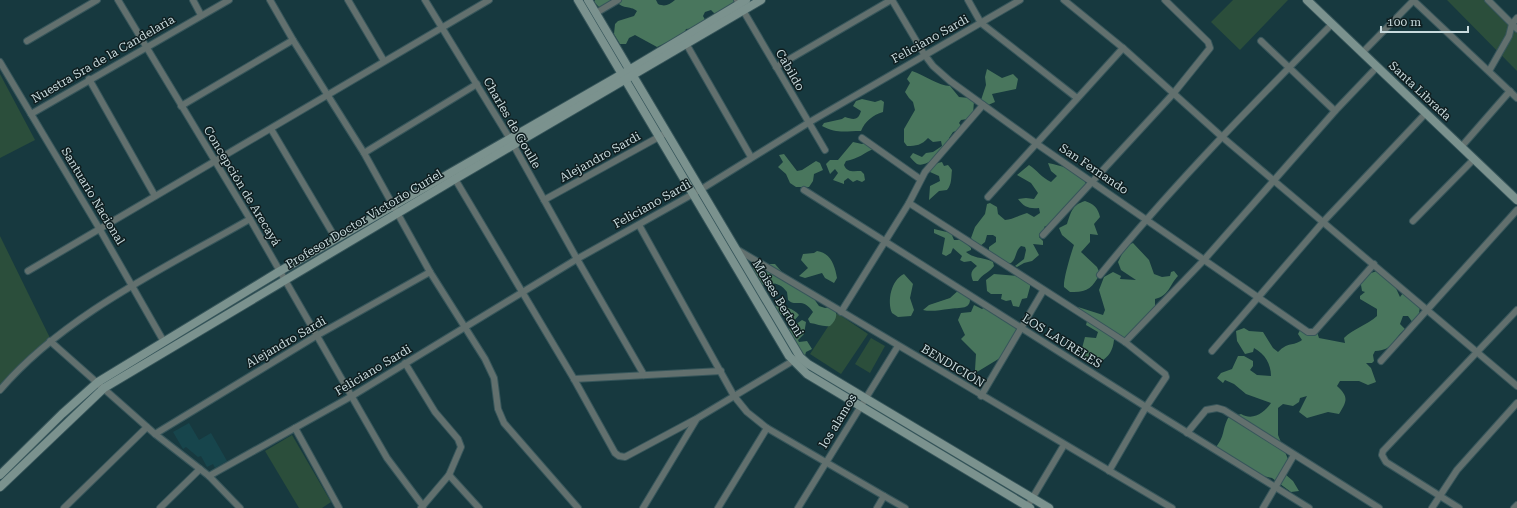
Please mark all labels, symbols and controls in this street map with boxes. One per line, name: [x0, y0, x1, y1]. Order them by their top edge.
scale bar: [1381, 8, 1468, 34]
street label: Nuestra Sra de la Candelaria: [29, 12, 177, 106]
street label: Feliciano Sardi: [889, 12, 971, 66]
text: 100 m: [1387, 15, 1421, 29]
street label: Cabildo: [773, 47, 807, 93]
street label: Santa Librada: [1386, 59, 1454, 124]
street label: Charles de Goulle: [480, 75, 544, 171]
street label: Concepción de Arecayá: [201, 124, 284, 249]
street label: Alejandro Sardi: [557, 129, 643, 185]
street label: San Fernando: [1057, 141, 1131, 197]
street label: Santuario Nacional: [58, 145, 128, 247]
street label: Profesor Doctor Victorio Curiel: [283, 166, 445, 271]
street label: Feliciano Sardi: [611, 177, 693, 231]
street label: Moises Bertoni: [750, 257, 806, 339]
street label: LOS LAURELES: [1020, 311, 1104, 371]
street label: Alejandro Sardi: [244, 313, 329, 371]
street label: Feliciano Sardi: [332, 342, 414, 398]
street label: BENDICIÓN: [919, 342, 988, 391]
street label: los alamos: [816, 391, 860, 451]

